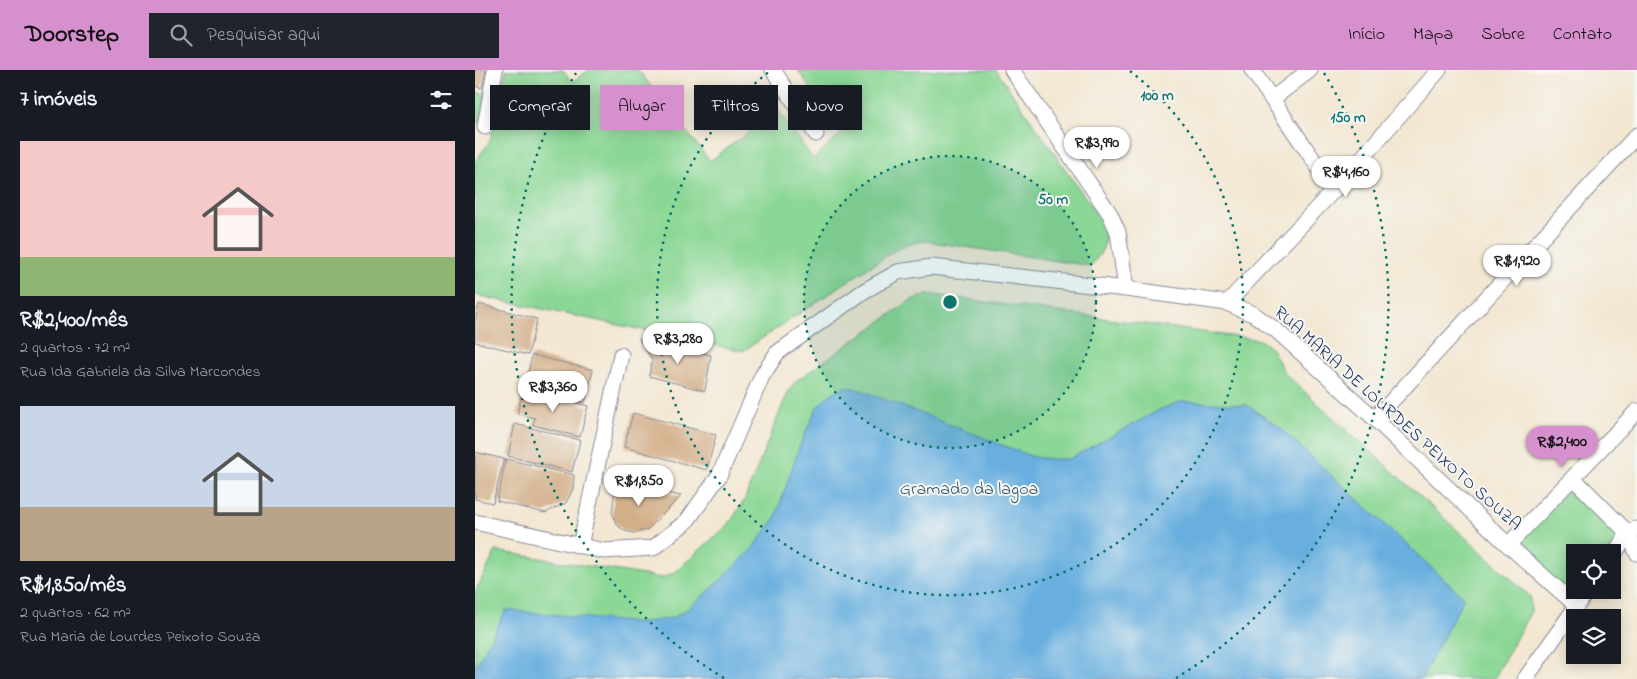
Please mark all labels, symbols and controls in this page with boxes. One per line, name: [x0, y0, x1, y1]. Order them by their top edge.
search box: [149, 13, 499, 58]
text: Doorstep: [25, 18, 119, 53]
icon: search: [167, 21, 195, 49]
text: Pesquisar aqui: [207, 22, 320, 49]
text: Início: [1348, 22, 1385, 48]
text: Mapa: [1413, 22, 1453, 48]
text: Sobre: [1481, 22, 1525, 48]
text: Contato: [1553, 22, 1612, 48]
text: 7 imóveis: [20, 85, 98, 115]
chip: Comprar: [490, 85, 590, 130]
chip: Alugar: [600, 85, 684, 130]
chip: Filtros: [694, 85, 778, 130]
chip: Novo: [788, 85, 862, 130]
text: 100 m: [1140, 85, 1174, 107]
icon: filters: [427, 86, 455, 114]
text: 150 m: [1330, 107, 1366, 129]
pin: R$3,990: [1051, 126, 1143, 169]
text: R$3,990: [1075, 131, 1119, 155]
pin: R$4,160: [1300, 156, 1392, 198]
text: R$4,160: [1323, 160, 1369, 184]
icon: home: [193, 174, 283, 264]
text: 50 m: [1038, 189, 1069, 211]
pin: R$1,920: [1471, 244, 1563, 287]
text: R$1,920: [1494, 249, 1540, 273]
centre of rings: [941, 293, 959, 311]
street label: RUA MARIA DE LOURDES PEIXOTO SOUZA: [1267, 301, 1527, 537]
text: R$2,400/mês: [20, 306, 128, 336]
pin: R$3,280: [632, 322, 724, 365]
text: R$3,280: [654, 327, 702, 351]
text: 2 quartos · 72 m²: [20, 336, 130, 360]
text: Rua Ida Gabriela da Silva Marcondes: [20, 360, 261, 384]
pin: R$3,360: [507, 370, 599, 413]
text: R$3,360: [529, 375, 577, 399]
pin: R$2,400: [1516, 426, 1608, 468]
text: R$2,400: [1537, 430, 1587, 454]
icon: home: [193, 439, 283, 529]
pin: R$1,850: [593, 464, 685, 507]
text: R$1,850: [615, 469, 663, 493]
park label: Gramado da lagoa: [900, 477, 1038, 504]
map controls: [1566, 544, 1621, 664]
button: locate: [1566, 544, 1621, 599]
text: R$1,850/mês: [20, 571, 126, 601]
text: 2 quartos · 62 m²: [20, 601, 131, 625]
button: layers: [1566, 609, 1621, 664]
text: Rua Maria de Lourdes Peixoto Souza: [20, 625, 260, 649]

